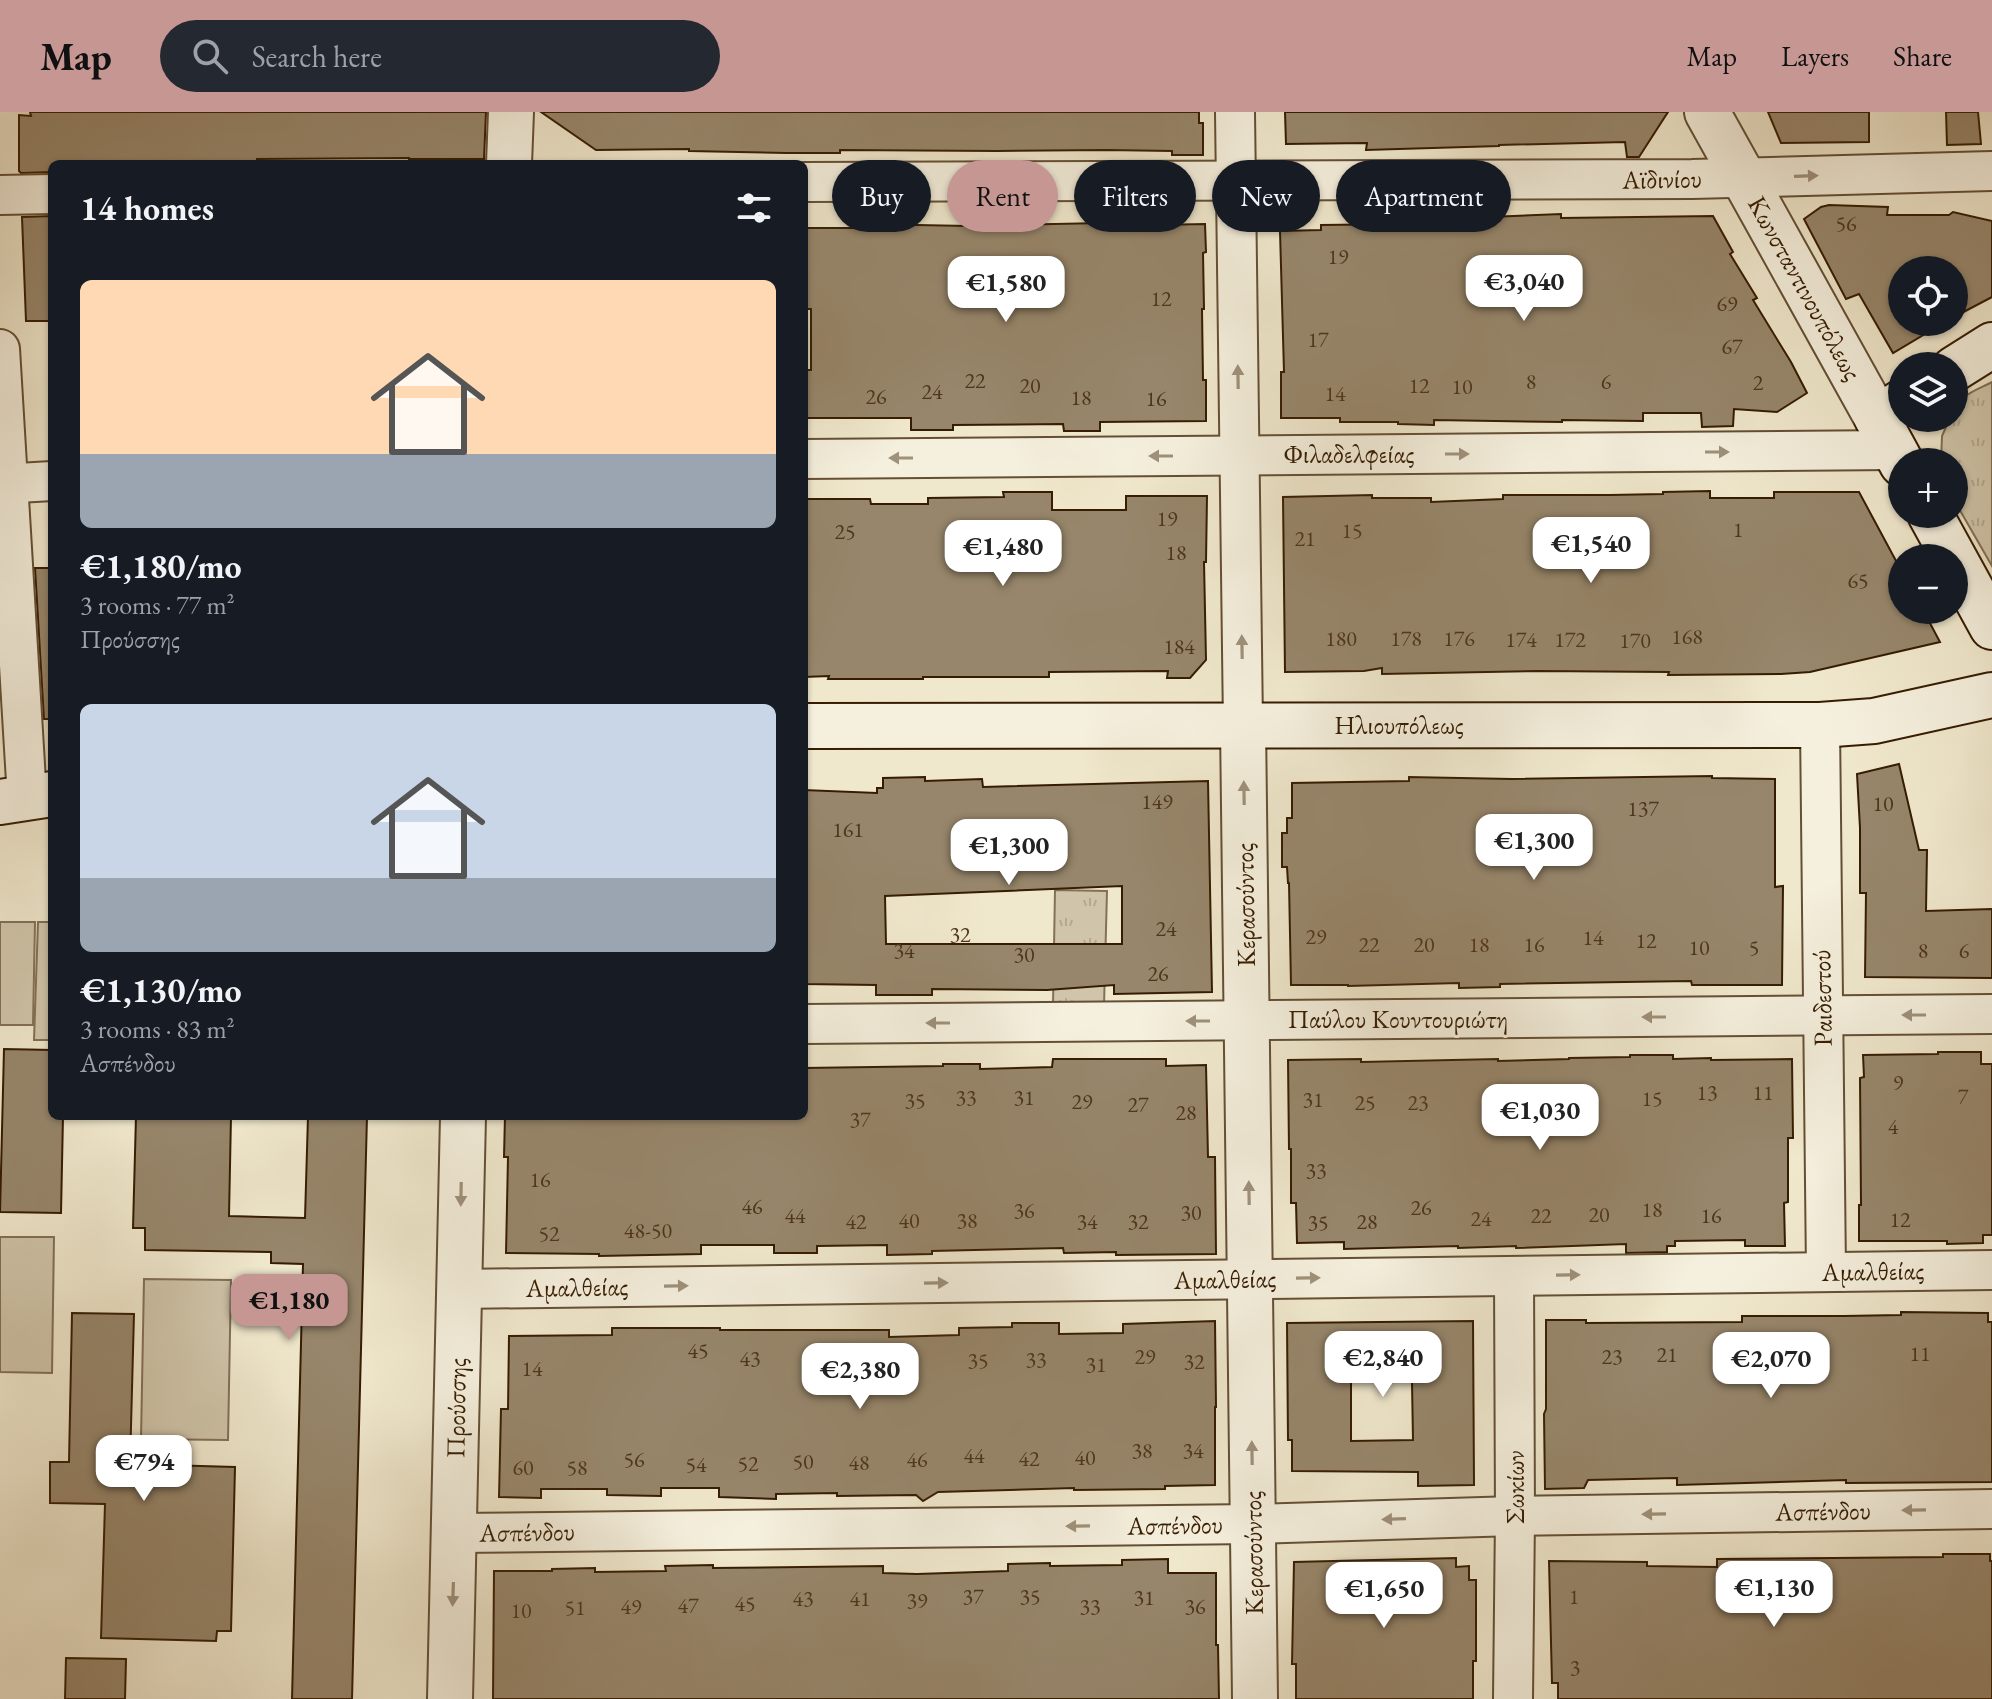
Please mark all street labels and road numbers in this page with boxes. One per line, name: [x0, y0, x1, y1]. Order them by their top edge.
street label: Αϊδινίου: [1621, 161, 1702, 197]
street label: Κωνσταντινουπόλεως: [1740, 190, 1870, 386]
street label: Φιλαδελφείας: [1284, 437, 1414, 471]
street label: Ηλιουπόλεως: [1334, 708, 1464, 742]
street label: Κερασούντος: [1227, 843, 1263, 967]
street label: Ραιδεστού: [1804, 949, 1840, 1047]
street label: Παύλου Κουντουριώτη: [1288, 1002, 1508, 1036]
street label: Αμαλθείας: [1820, 1253, 1925, 1289]
street label: Αμαλθείας: [1172, 1261, 1277, 1297]
street label: Αμαλθείας: [524, 1269, 629, 1305]
street label: Προύσσης: [438, 1358, 474, 1458]
street label: Σωκίων: [1498, 1450, 1532, 1524]
street label: Κερασούντος: [1235, 1491, 1271, 1615]
street label: Ασπένδου: [1774, 1493, 1871, 1529]
street label: Ασπένδου: [1126, 1507, 1223, 1543]
street label: Ασπένδου: [478, 1514, 575, 1550]

